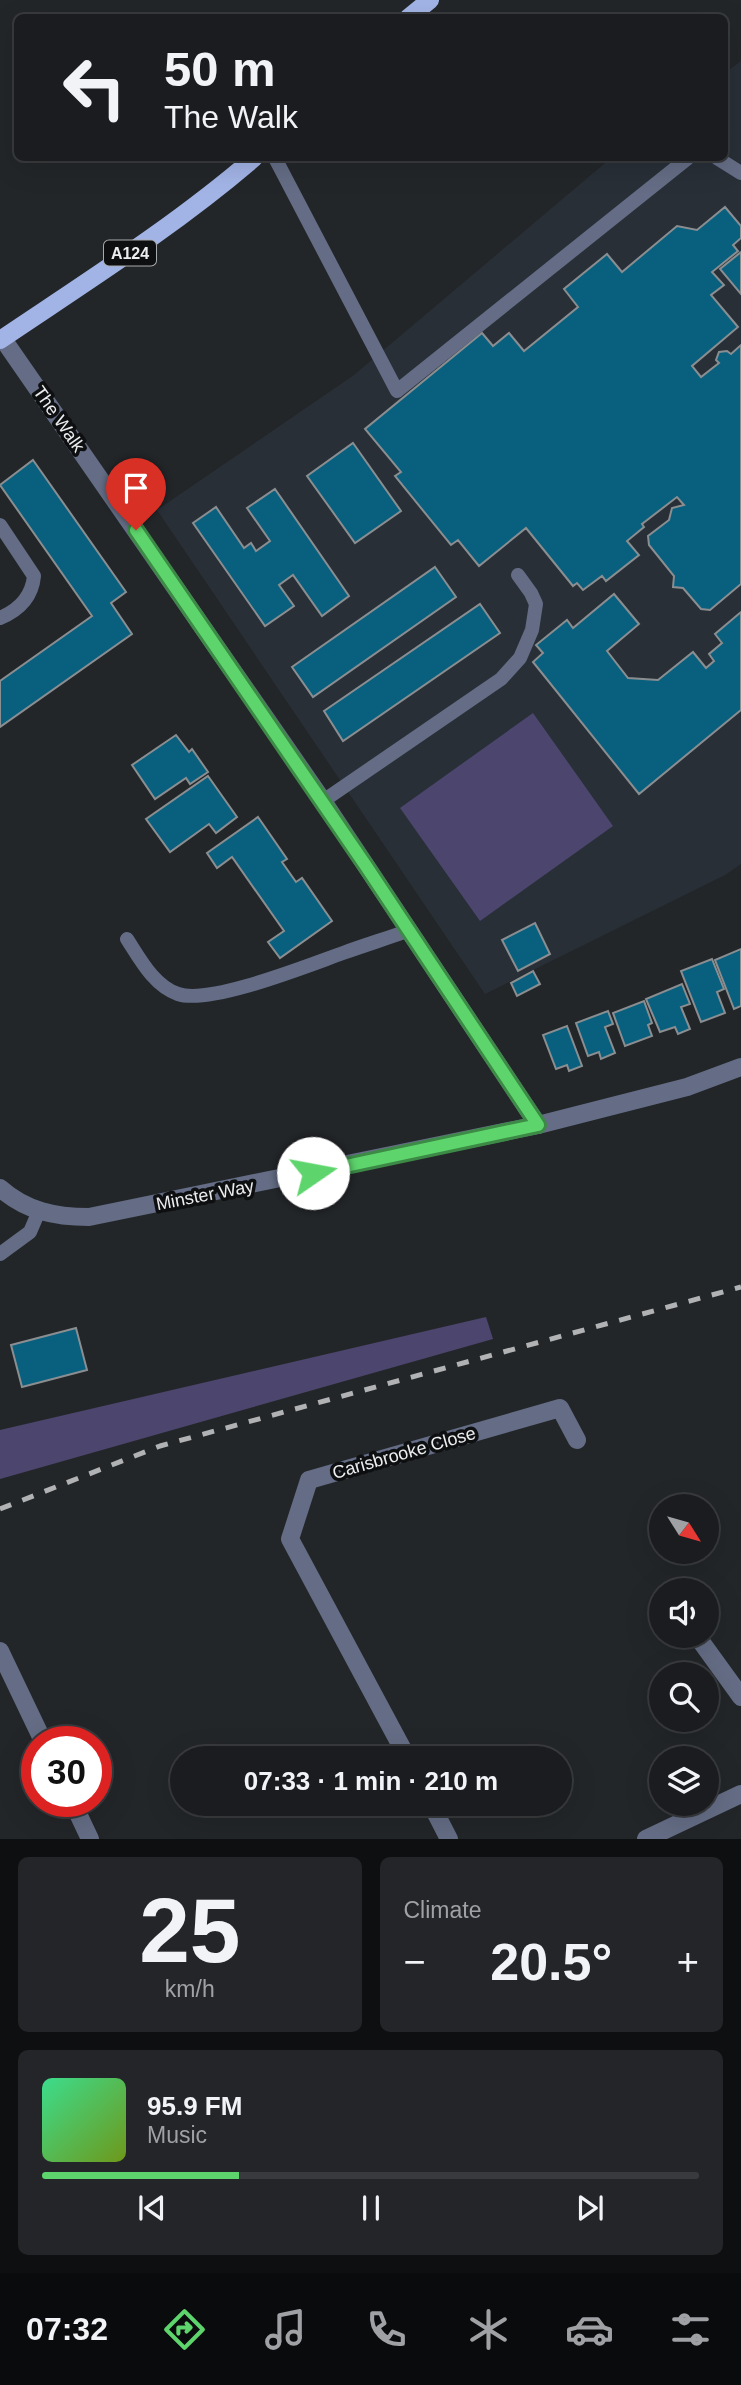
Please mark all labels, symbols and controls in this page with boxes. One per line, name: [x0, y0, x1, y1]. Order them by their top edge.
icon: left: [49, 42, 140, 133]
text: 50 m: [164, 42, 276, 96]
text: The Walk: [164, 99, 298, 135]
road number: A124: [104, 241, 156, 266]
street label: The Walk: [29, 382, 89, 456]
pin: [106, 458, 166, 530]
icon: arrive: [117, 469, 155, 507]
position arrow: [276, 1136, 350, 1210]
street label: Minster Way: [154, 1176, 256, 1214]
street label: Carisbrooke Close: [330, 1423, 478, 1483]
north arrow: [649, 1494, 719, 1564]
map controls: [649, 1494, 719, 1816]
button: sound: [649, 1578, 719, 1648]
button: search: [649, 1662, 719, 1732]
speed limit sign: 30: [21, 1726, 112, 1817]
button: layers: [649, 1746, 719, 1816]
text: 07:33 · 1 min · 210 m: [244, 1766, 498, 1796]
text: 25: [139, 1880, 240, 1981]
text: Climate: [404, 1897, 481, 1923]
text: 20.5°: [490, 1933, 612, 1991]
text: −: [404, 1941, 426, 1983]
text: +: [677, 1941, 699, 1983]
text: km/h: [165, 1976, 215, 2002]
text: 95.9 FM: [147, 2091, 242, 2121]
text: Music: [147, 2122, 207, 2148]
icon: previous: [133, 2189, 171, 2227]
icon: pause: [352, 2189, 390, 2227]
icon: next: [571, 2189, 609, 2227]
icon: directions: [160, 2305, 209, 2354]
icon: music: [261, 2305, 310, 2354]
icon: phone: [362, 2305, 411, 2354]
icon: climate: [464, 2305, 513, 2354]
icon: car: [565, 2305, 614, 2354]
icon: filters: [666, 2305, 715, 2354]
text: 07:32: [26, 2311, 108, 2347]

